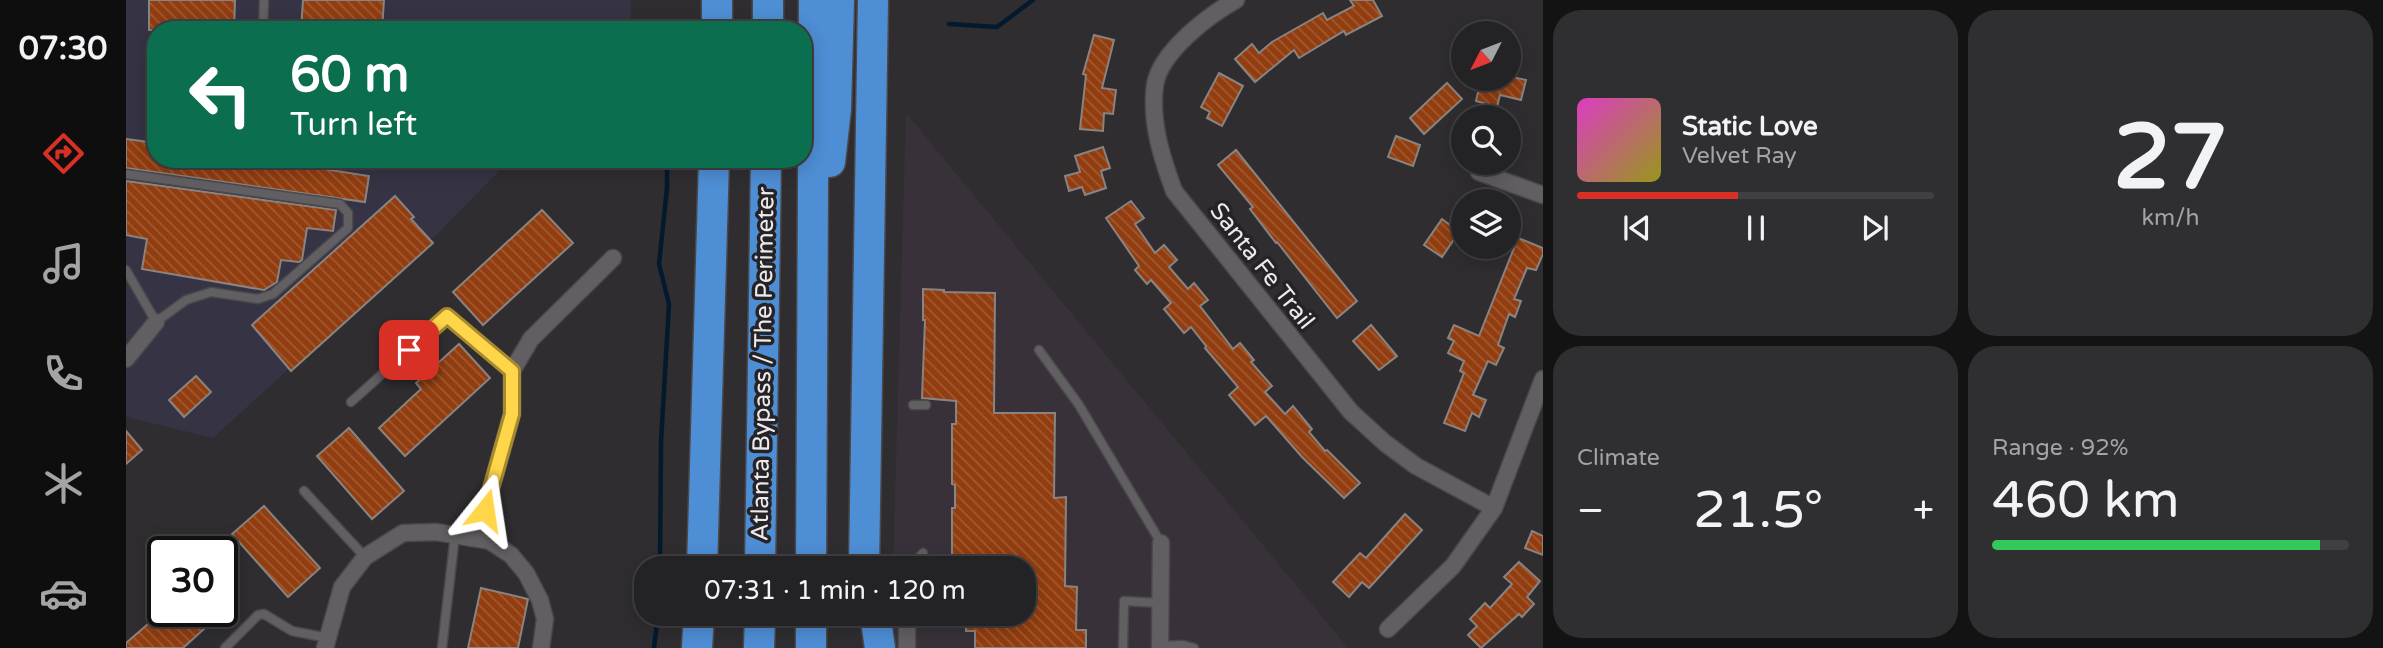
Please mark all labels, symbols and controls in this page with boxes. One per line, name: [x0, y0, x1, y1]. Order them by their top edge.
north arrow: [1451, 21, 1521, 91]
map controls: [1451, 21, 1521, 259]
text: 07:30: [19, 30, 107, 68]
text: 60 m: [290, 46, 409, 105]
icon: left: [175, 49, 266, 140]
text: 27: [2113, 103, 2228, 213]
button: search: [1451, 105, 1521, 175]
text: Turn left: [290, 106, 417, 144]
text: Static Love: [1682, 111, 1818, 142]
icon: directions: [39, 129, 88, 178]
text: Velvet Ray: [1682, 142, 1797, 170]
street label: Atlanta Bypass / The Perimeter: [745, 186, 781, 541]
button: layers: [1451, 189, 1521, 259]
street label: Santa Fe Trail: [1204, 197, 1320, 335]
text: km/h: [2142, 204, 2199, 232]
icon: previous: [1618, 209, 1656, 247]
icon: pause: [1737, 209, 1775, 247]
icon: next: [1856, 209, 1894, 247]
icon: music: [39, 239, 88, 288]
pin: [379, 320, 439, 380]
icon: arrive: [390, 331, 428, 369]
icon: phone: [39, 349, 88, 398]
text: Range · 92%: [1992, 434, 2128, 462]
text: Climate: [1577, 444, 1660, 472]
icon: climate: [39, 459, 88, 508]
text: 460 km: [1992, 469, 2180, 532]
position arrow: [448, 473, 522, 547]
text: 21.5°: [1693, 479, 1823, 542]
text: −: [1577, 488, 1604, 534]
text: +: [1913, 488, 1934, 534]
speed limit sign: 30: [147, 536, 238, 627]
icon: car: [39, 569, 88, 618]
text: 07:31 · 1 min · 120 m: [704, 575, 966, 606]

